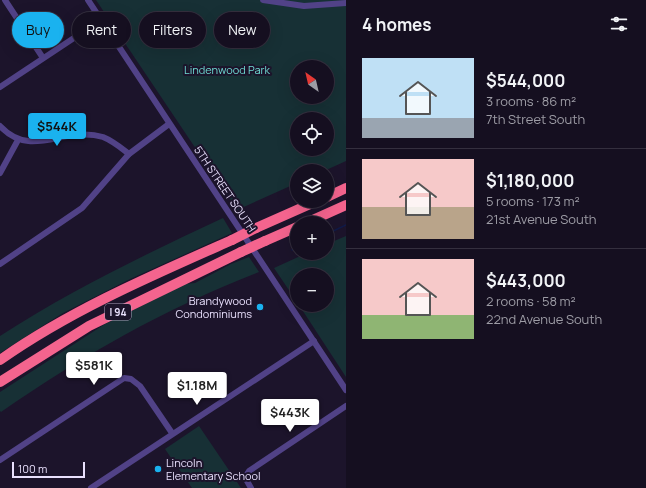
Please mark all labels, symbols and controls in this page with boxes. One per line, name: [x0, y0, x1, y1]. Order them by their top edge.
chip: Buy: [12, 12, 64, 48]
chip: Rent: [72, 12, 131, 48]
chip: Filters: [139, 12, 206, 48]
chip: New: [214, 12, 270, 48]
text: 4 homes: [362, 13, 431, 36]
icon: filters: [608, 13, 630, 35]
north arrow: [290, 60, 334, 104]
map controls: [290, 60, 334, 312]
park label: Lindenwood Park: [184, 62, 270, 77]
text: $544,000: [486, 69, 566, 92]
icon: home: [394, 74, 442, 122]
text: 3 rooms · 86 m²: [486, 92, 576, 110]
text: 7th Street South: [486, 110, 585, 128]
button: locate: [290, 112, 334, 156]
pin: $544K: [29, 113, 85, 147]
text: $544K: [37, 117, 77, 135]
street label: 5TH STREET SOUTH: [191, 143, 260, 235]
button: layers: [290, 164, 334, 208]
text: $1,180,000: [486, 169, 574, 192]
icon: home: [394, 175, 442, 223]
text: 5 rooms · 173 m²: [486, 192, 580, 210]
text: 21st Avenue South: [486, 210, 597, 228]
button: +: [290, 216, 334, 260]
button: −: [290, 268, 334, 312]
text: $443,000: [486, 269, 566, 292]
icon: home: [394, 275, 442, 323]
text: 2 rooms · 58 m²: [486, 292, 576, 310]
place label: Brandywood Condominiums: [175, 293, 252, 321]
marker: Brandywood Condominiums: [255, 302, 265, 312]
road number: I 94: [105, 304, 131, 320]
text: 22nd Avenue South: [486, 310, 602, 328]
pin: $581K: [66, 352, 122, 386]
text: $581K: [75, 356, 113, 374]
pin: $1.18M: [164, 372, 230, 406]
text: $1.18M: [177, 376, 217, 394]
pin: $443K: [262, 399, 318, 433]
text: $443K: [270, 403, 310, 421]
place label: Lincoln Elementary School: [166, 455, 261, 483]
scale bar: [12, 460, 85, 479]
text: 100 m: [18, 461, 47, 476]
marker: Lincoln Elementary School: [153, 464, 163, 474]

